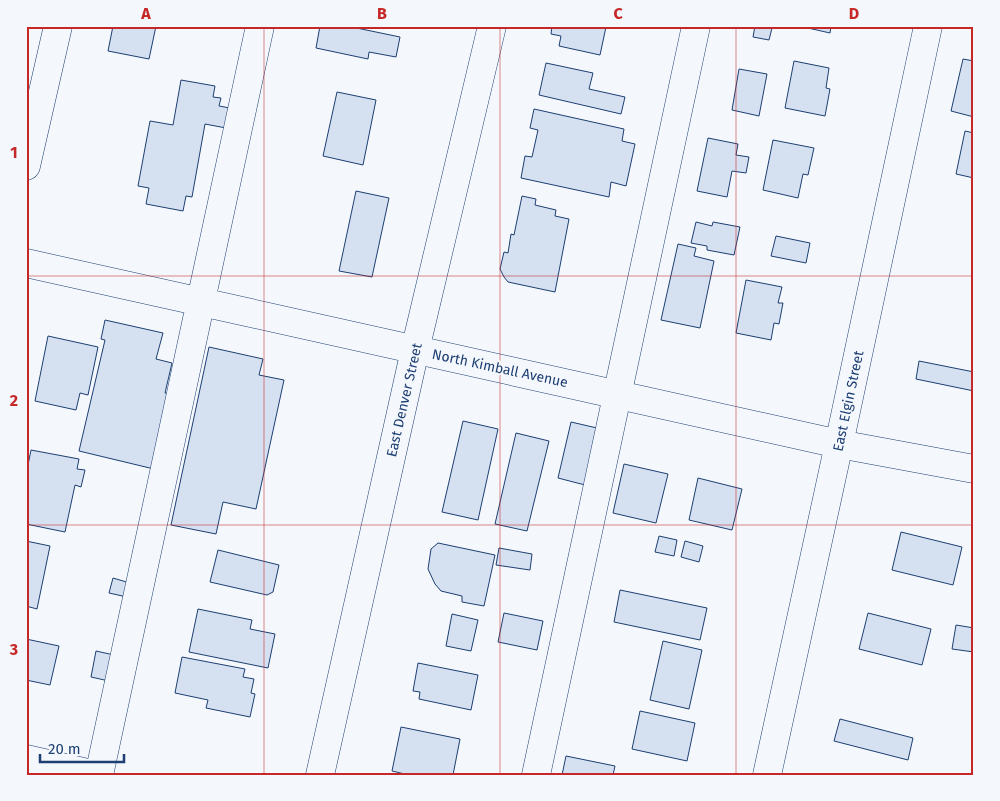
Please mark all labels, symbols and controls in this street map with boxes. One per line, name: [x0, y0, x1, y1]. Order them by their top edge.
text: A: [140, 4, 151, 23]
text: B: [377, 4, 387, 23]
text: C: [613, 4, 623, 23]
text: D: [849, 4, 859, 23]
text: 1: [10, 143, 18, 162]
street label: East Denver Street: [383, 341, 426, 459]
street label: North Kimball Avenue: [430, 346, 569, 391]
street label: East Elgin Street: [829, 348, 868, 453]
text: 2: [10, 391, 18, 410]
text: 3: [9, 640, 18, 659]
scale bar: [40, 731, 124, 763]
text: 20 m: [48, 740, 81, 758]

